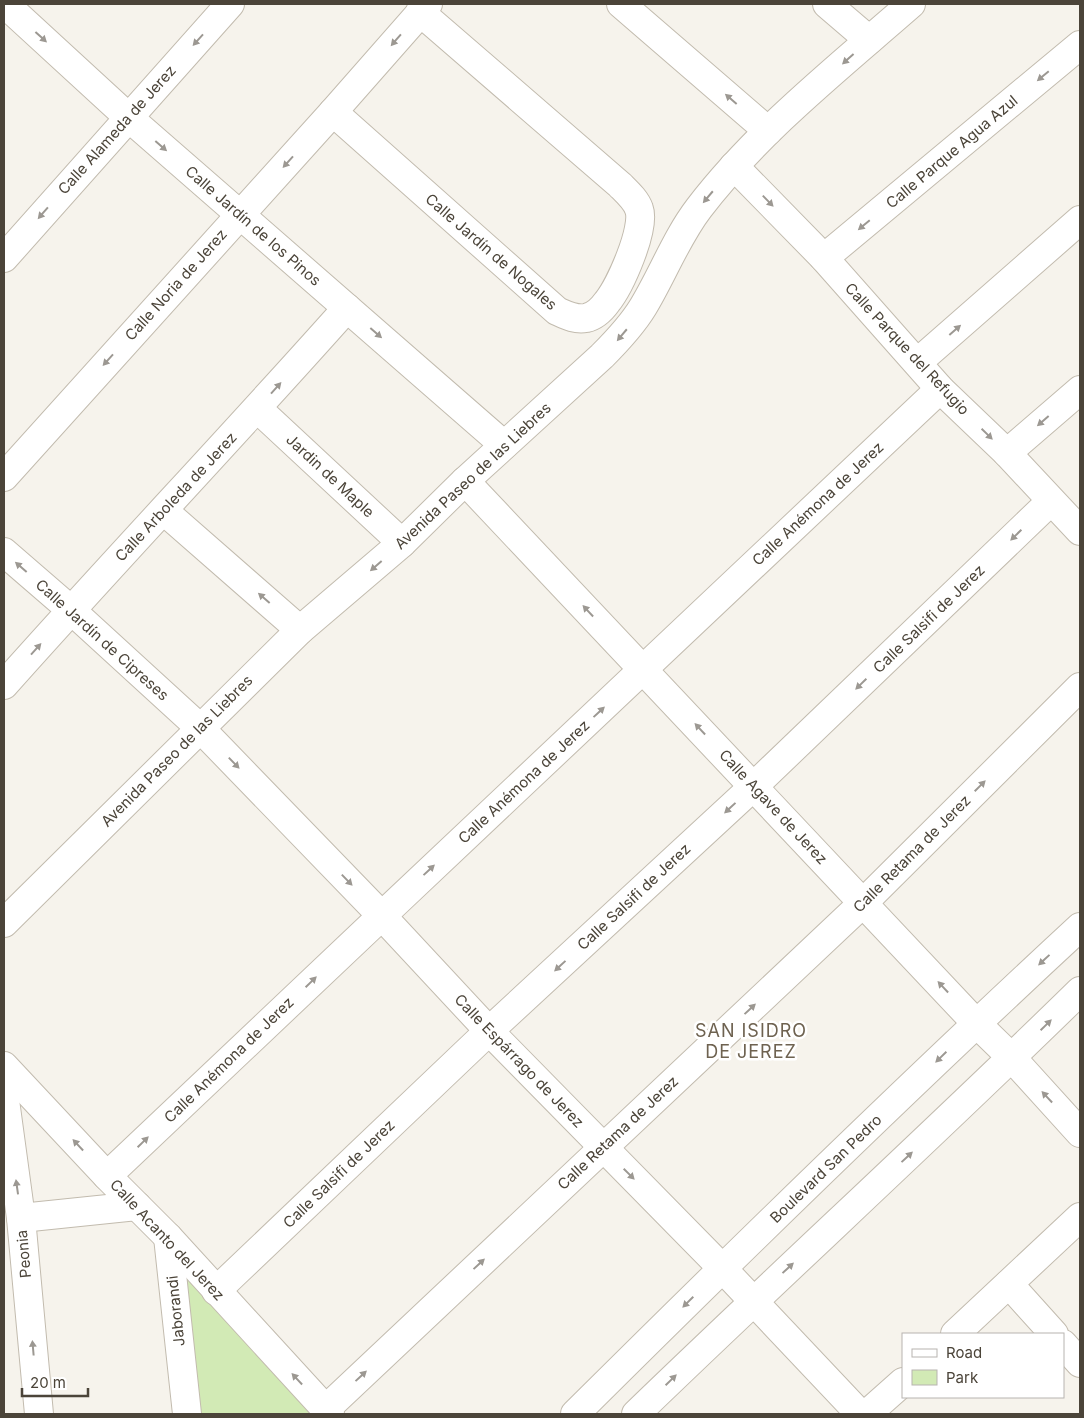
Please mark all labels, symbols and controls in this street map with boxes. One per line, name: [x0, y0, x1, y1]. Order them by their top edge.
one-way arrow: [34, 31, 47, 42]
one-way arrow: [192, 33, 203, 46]
one-way arrow: [390, 34, 401, 47]
one-way arrow: [843, 53, 855, 65]
street label: Calle Alameda de Jerez: [54, 61, 180, 198]
one-way arrow: [1036, 71, 1049, 82]
street label: Calle Parque Agua Azul: [882, 91, 1021, 212]
one-way arrow: [724, 94, 737, 105]
one-way arrow: [155, 140, 168, 151]
one-way arrow: [282, 155, 293, 168]
street label: Calle Jardín de los Pinos: [182, 161, 325, 290]
street label: Calle Jardín de Nogales: [422, 189, 561, 314]
one-way arrow: [702, 191, 713, 204]
one-way arrow: [762, 195, 774, 207]
one-way arrow: [37, 207, 49, 219]
one-way arrow: [858, 219, 870, 230]
street label: Calle Noria de Jerez: [120, 225, 231, 344]
street label: Calle Parque del Refugio: [841, 278, 974, 419]
one-way arrow: [948, 324, 960, 336]
one-way arrow: [369, 327, 381, 339]
one-way arrow: [616, 328, 627, 341]
one-way arrow: [102, 354, 114, 366]
one-way arrow: [271, 381, 282, 394]
street label: Avenida Paseo de las Liebres: [391, 398, 555, 553]
one-way arrow: [1037, 416, 1050, 427]
street label: Calle Arboleda de Jerez: [111, 428, 241, 565]
one-way arrow: [981, 428, 993, 440]
street label: Jardin de Maple: [282, 430, 378, 521]
street label: Calle Anémona de Jerez: [748, 438, 887, 570]
one-way arrow: [1010, 529, 1022, 541]
one-way arrow: [370, 560, 383, 571]
street label: Calle Salsifi de Jerez: [869, 560, 988, 677]
one-way arrow: [15, 561, 28, 572]
street label: Calle Jardín de Cipreses: [32, 575, 173, 704]
one-way arrow: [258, 592, 270, 604]
one-way arrow: [582, 605, 594, 617]
one-way arrow: [30, 643, 42, 655]
street label: Avenida Paseo de las Liebres: [97, 671, 257, 830]
one-way arrow: [855, 678, 867, 690]
one-way arrow: [592, 706, 604, 718]
street label: Calle Anémona de Jerez: [454, 716, 593, 848]
one-way arrow: [694, 723, 706, 735]
street label: Calle Agave de Jerez: [715, 745, 832, 868]
one-way arrow: [228, 757, 240, 769]
one-way arrow: [974, 780, 986, 792]
street label: Calle Retama de Jerez: [849, 791, 974, 916]
one-way arrow: [725, 802, 737, 814]
street label: Calle Salsifi de Jerez: [573, 839, 694, 954]
one-way arrow: [423, 864, 435, 876]
one-way arrow: [341, 874, 353, 886]
one-way arrow: [1039, 954, 1051, 966]
one-way arrow: [554, 960, 566, 972]
one-way arrow: [305, 976, 317, 988]
one-way arrow: [937, 982, 949, 994]
street label: Calle Espárrago de Jerez: [451, 990, 588, 1131]
street label: Calle Anémona de Jerez: [160, 993, 297, 1127]
one-way arrow: [744, 1003, 756, 1015]
one-way arrow: [1040, 1019, 1052, 1031]
district label: SAN ISIDRO DE JEREZ: [695, 1020, 807, 1062]
one-way arrow: [936, 1051, 948, 1063]
street label: Calle Retama de Jerez: [553, 1072, 682, 1194]
one-way arrow: [1041, 1091, 1053, 1103]
street label: Boulevard San Pedro: [766, 1110, 886, 1227]
street label: Calle Salsifi de Jerez: [279, 1115, 398, 1232]
one-way arrow: [136, 1136, 148, 1148]
one-way arrow: [72, 1140, 84, 1152]
one-way arrow: [900, 1151, 912, 1163]
one-way arrow: [623, 1168, 635, 1180]
street label: Calle Acanto del Jerez: [106, 1175, 229, 1304]
one-way arrow: [12, 1178, 20, 1194]
street label: Peonia: [12, 1229, 35, 1279]
one-way arrow: [473, 1258, 485, 1270]
one-way arrow: [782, 1262, 794, 1274]
street label: Jaborandi: [162, 1275, 189, 1347]
one-way arrow: [682, 1296, 694, 1308]
legend: [902, 1333, 1064, 1398]
one-way arrow: [29, 1340, 37, 1356]
text: Road: [946, 1343, 982, 1362]
scale bar: [22, 1366, 89, 1398]
text: Park: [946, 1368, 979, 1387]
one-way arrow: [355, 1370, 367, 1382]
text: 20 m: [30, 1373, 66, 1392]
one-way arrow: [291, 1373, 303, 1385]
one-way arrow: [665, 1374, 677, 1386]

